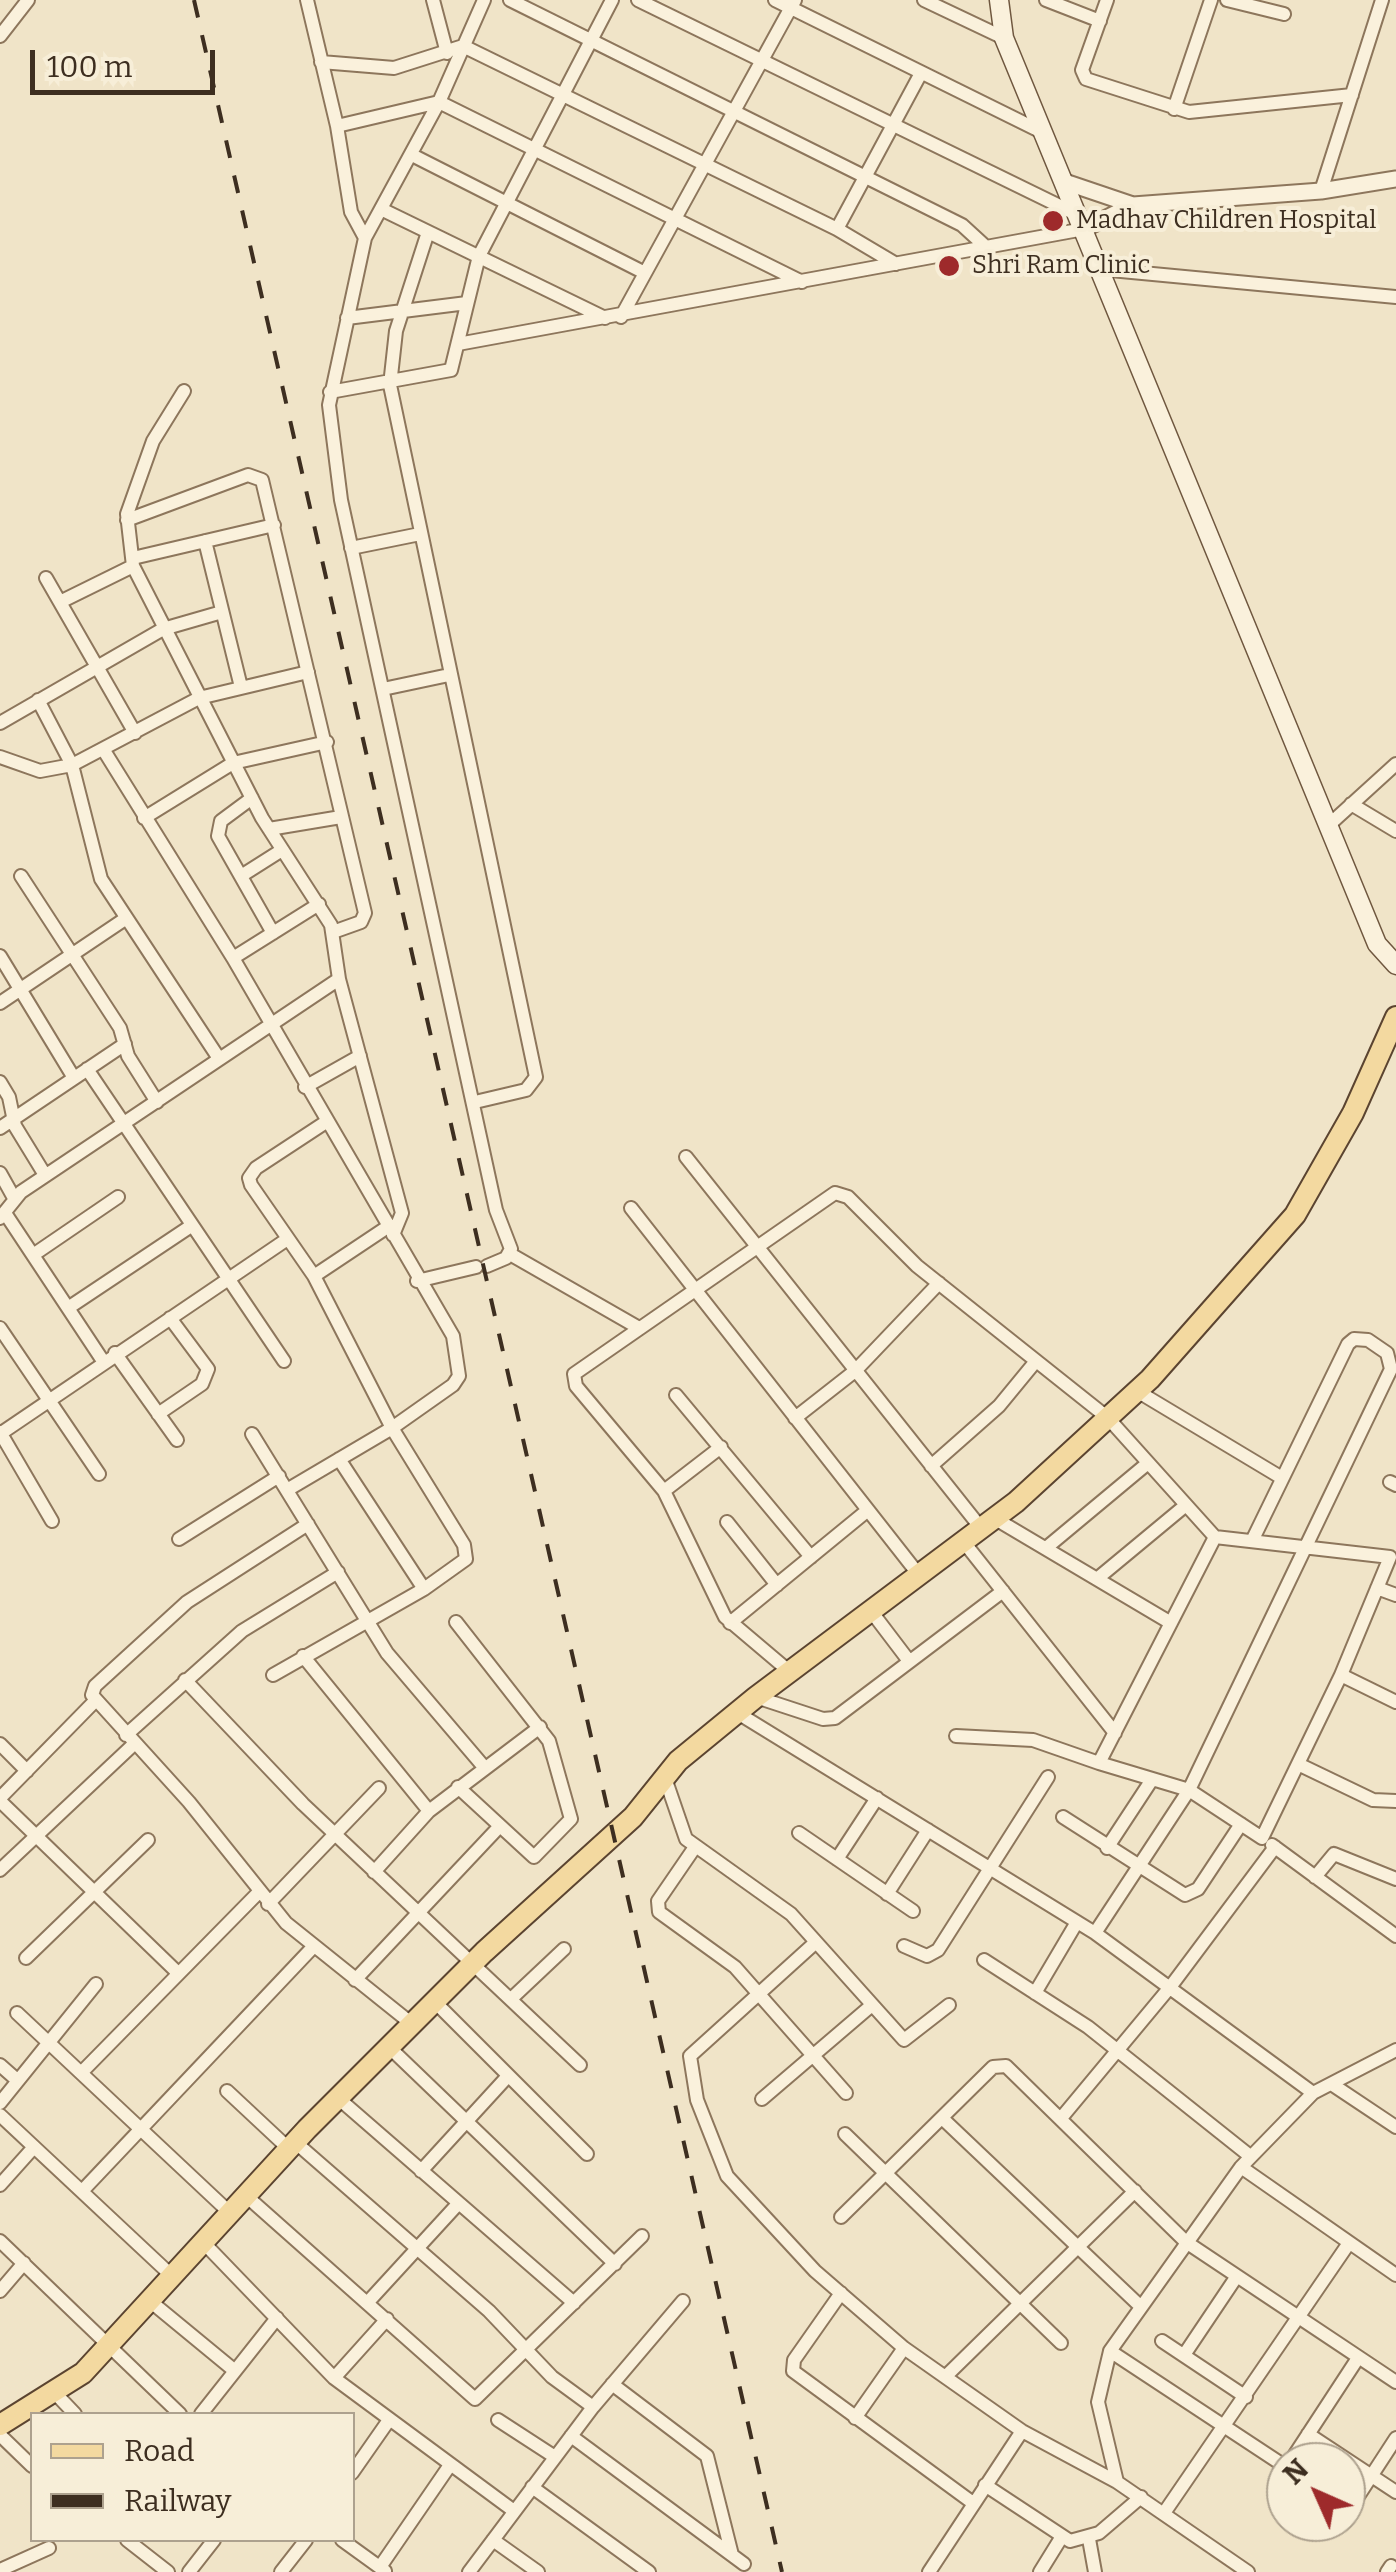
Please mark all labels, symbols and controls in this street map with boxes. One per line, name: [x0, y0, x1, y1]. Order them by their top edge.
scale bar: [35, 30, 220, 92]
text: 100 m: [47, 49, 132, 85]
place label: Madhav Children Hospital: [1076, 206, 1376, 236]
marker: Madhav Children Hospital: [1040, 208, 1066, 234]
place label: Shri Ram Clinic: [972, 251, 1150, 281]
marker: Shri Ram Clinic: [936, 253, 962, 279]
legend: [30, 2412, 355, 2542]
text: Road: [124, 2433, 195, 2469]
north arrow: [1266, 2442, 1366, 2542]
text: N: [1277, 2453, 1315, 2491]
text: Railway: [124, 2483, 231, 2519]

